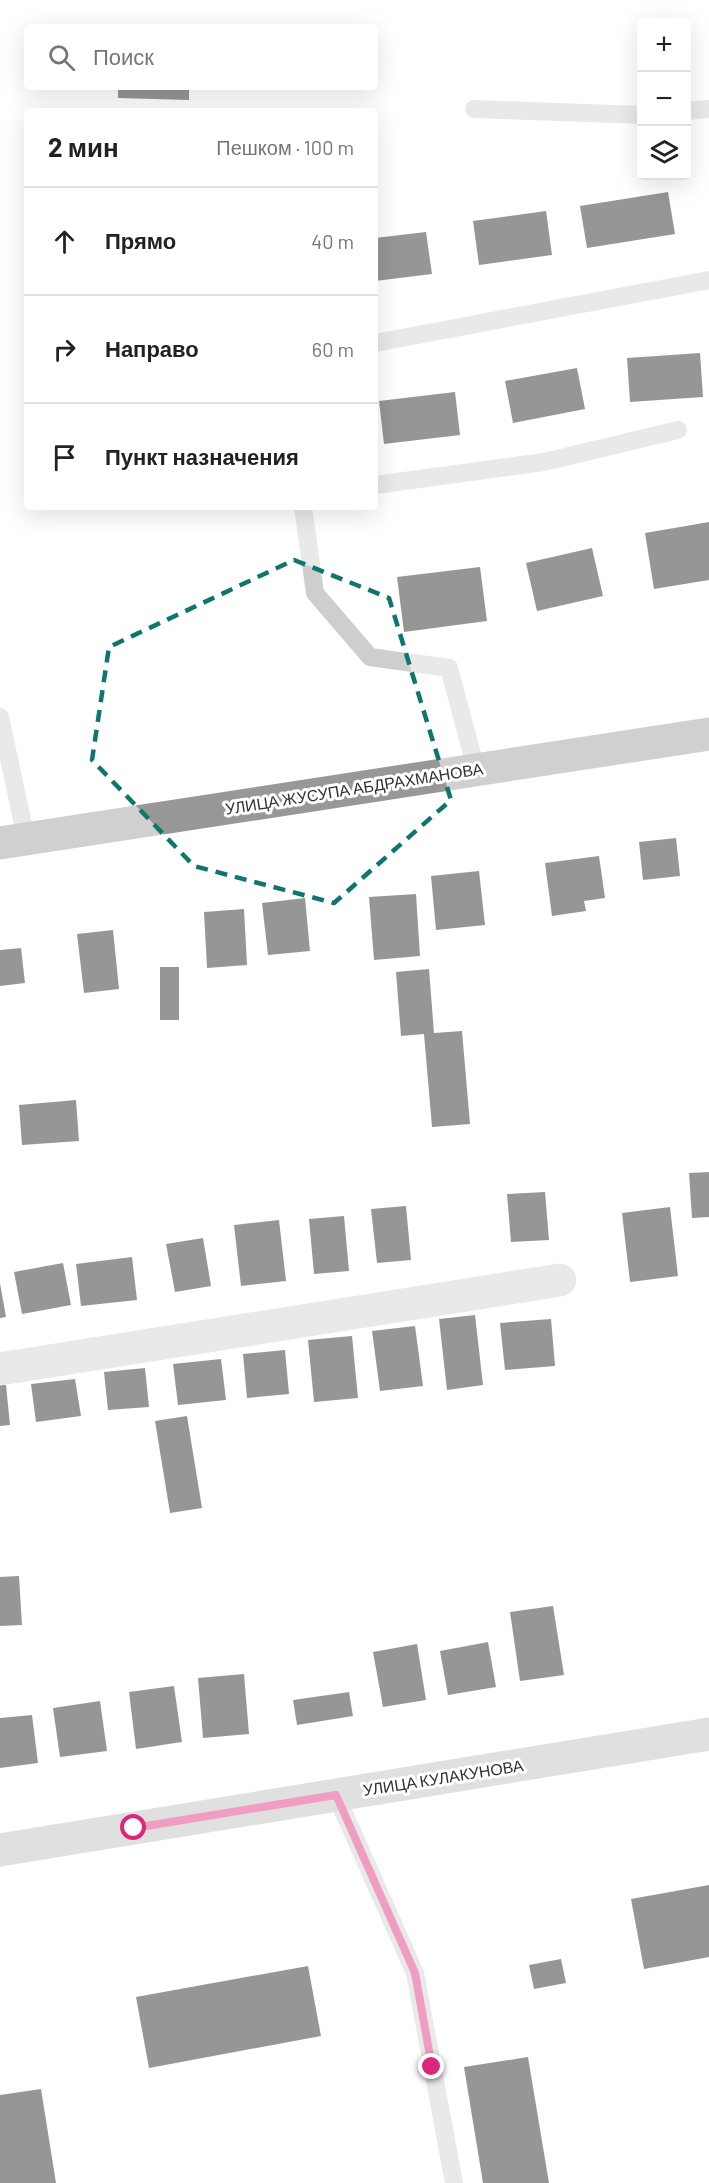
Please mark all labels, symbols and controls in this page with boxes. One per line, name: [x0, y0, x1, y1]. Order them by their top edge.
map controls: [637, 18, 691, 180]
button: +: [637, 18, 691, 72]
search box: [24, 24, 378, 90]
icon: search: [45, 41, 78, 74]
text: Поиск: [93, 43, 154, 69]
button: −: [637, 72, 691, 126]
button: layers: [637, 126, 691, 180]
text: 2 мин: [48, 131, 119, 162]
text: Пешком · 100 m: [216, 135, 354, 159]
icon: ahead: [48, 225, 81, 258]
text: Прямо: [105, 227, 176, 253]
text: 40 m: [311, 229, 354, 253]
icon: right: [48, 333, 81, 366]
text: Направо: [105, 335, 199, 361]
text: 60 m: [312, 337, 354, 361]
icon: arrive: [48, 441, 81, 474]
text: Пункт назначения: [105, 443, 299, 469]
street label: УЛИЦА ЖУСУПА АБДРАХМАНОВА: [224, 758, 485, 818]
street label: УЛИЦА КУЛАКУНОВА: [361, 1755, 525, 1799]
route start: [120, 1814, 146, 1840]
route end: [418, 2053, 444, 2079]

